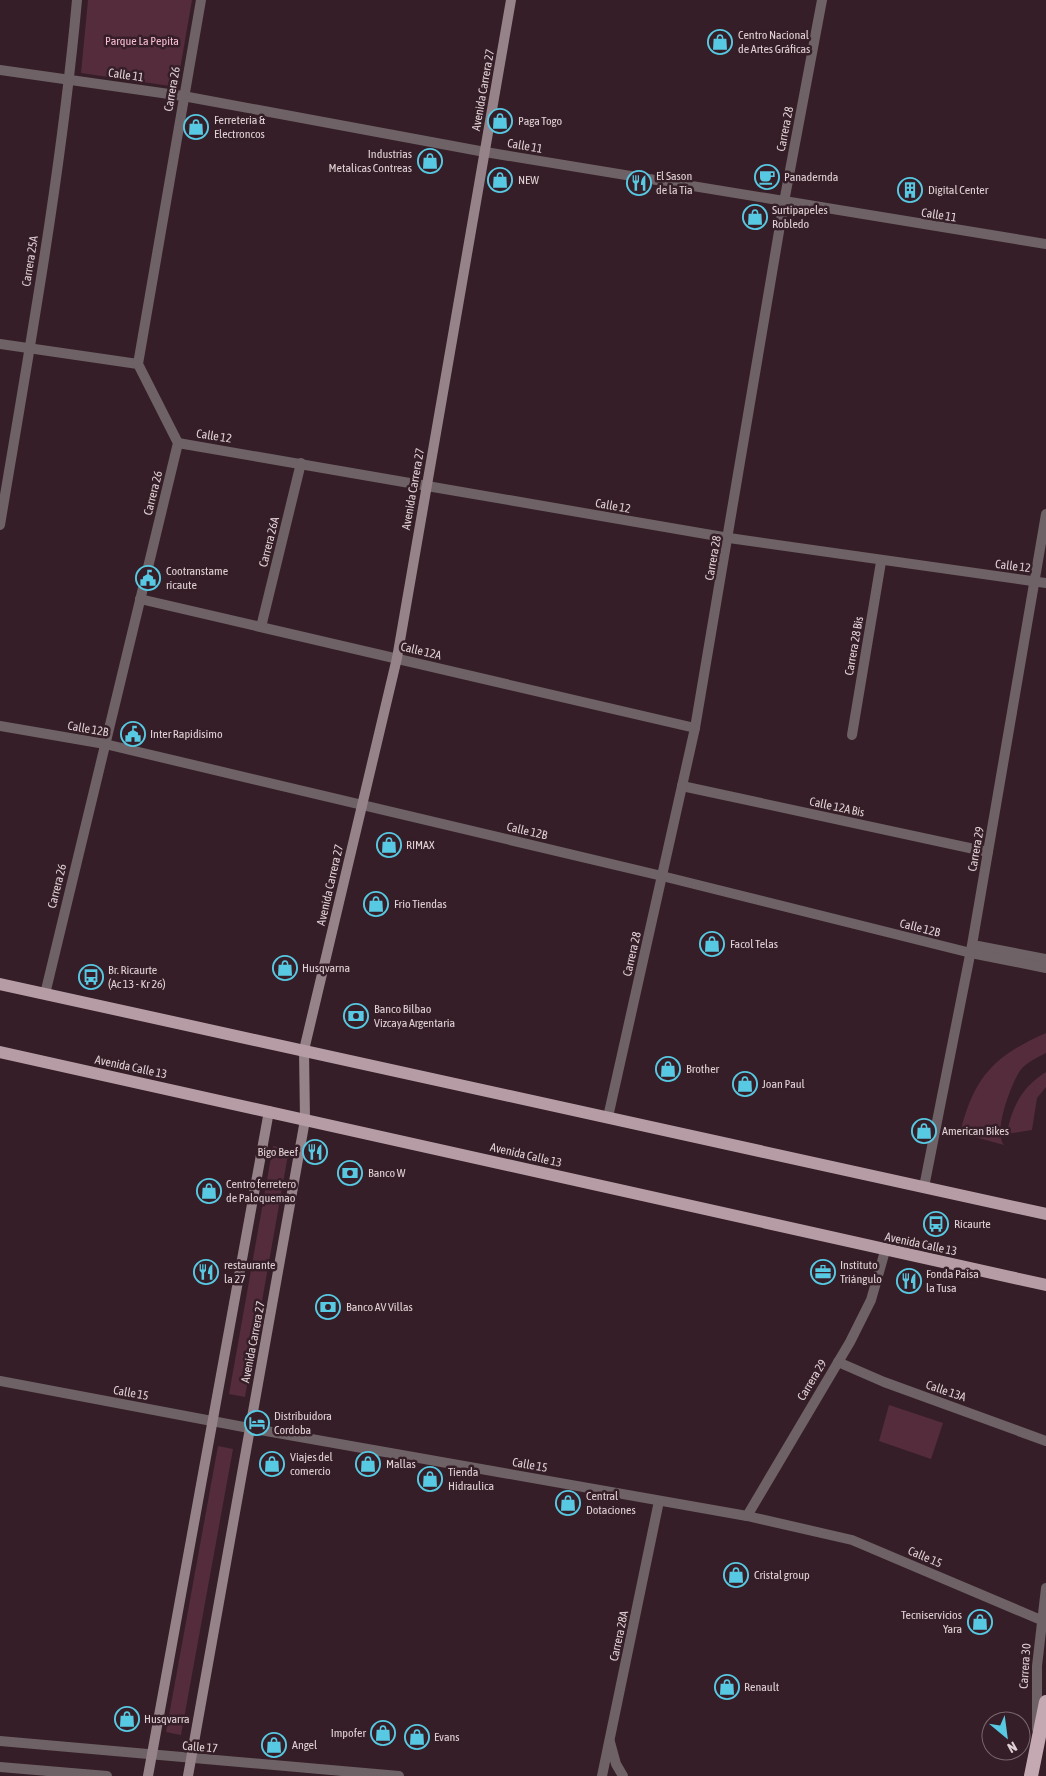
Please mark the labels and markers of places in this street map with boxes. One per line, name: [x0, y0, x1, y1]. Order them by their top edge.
place label: Centro Nacional de Artes Gráficas: [738, 28, 810, 56]
shop icon: Centro Nacional de Artes Gráficas: [707, 29, 733, 55]
shop icon: Paga Togo: [487, 108, 513, 134]
place label: Ferreteria & Electroncos: [214, 113, 266, 141]
shop icon: Ferreteria & Electroncos: [183, 114, 209, 140]
place label: Paga Togo: [518, 114, 562, 128]
place label: Industrias Metalicas Contreas: [329, 147, 412, 175]
shop icon: Industrias Metalicas Contreas: [417, 148, 443, 174]
cafe icon: Panadernda: [754, 164, 780, 190]
shop icon: NEW: [487, 167, 513, 193]
place label: El Sason de la Tia: [656, 169, 693, 197]
restaurant icon: El Sason de la Tia: [626, 170, 652, 196]
place label: Panadernda: [784, 170, 838, 184]
place label: NEW: [518, 173, 539, 187]
building icon: Digital Center: [897, 177, 923, 203]
place label: Digital Center: [928, 183, 989, 197]
place label: Surtipapeles Robledo: [772, 203, 828, 231]
shop icon: Surtipapeles Robledo: [742, 204, 768, 230]
place label: Cootranstame ricaute: [166, 564, 228, 592]
public building icon: Cootranstame ricaute: [135, 565, 161, 591]
public building icon: Inter Rapidisimo: [120, 721, 146, 747]
place label: Inter Rapidisimo: [150, 727, 223, 741]
shop icon: RIMAX: [376, 832, 402, 858]
place label: RIMAX: [406, 838, 435, 852]
shop icon: Frio Tiendas: [363, 891, 389, 917]
place label: Frio Tiendas: [394, 897, 447, 911]
shop icon: Facol Telas: [699, 931, 725, 957]
place label: Facol Telas: [730, 937, 778, 951]
shop icon: Husqvarna: [272, 955, 298, 981]
place label: Husqvarna: [302, 961, 350, 975]
place label: Br. Ricaurte (Ac 13 - Kr 26): [108, 963, 166, 991]
bus stop icon: Br. Ricaurte (Ac 13 - Kr 26): [78, 964, 104, 990]
place label: Banco Bilbao Vizcaya Argentaria: [374, 1002, 455, 1030]
bank icon: Banco Bilbao Vizcaya Argentaria: [343, 1003, 369, 1029]
shop icon: Brother: [655, 1056, 681, 1082]
place label: Brother: [686, 1062, 720, 1076]
shop icon: Joan Paul: [732, 1071, 758, 1097]
place label: Joan Paul: [762, 1077, 806, 1091]
shop icon: American Bikes: [911, 1118, 937, 1144]
place label: American Bikes: [942, 1124, 1009, 1138]
restaurant icon: Bigo Beef: [302, 1139, 328, 1165]
place label: Bigo Beef: [258, 1145, 299, 1159]
bank icon: Banco W: [337, 1160, 363, 1186]
place label: Banco W: [368, 1166, 406, 1180]
place label: Centro ferretero de Paloquemao: [226, 1177, 297, 1205]
shop icon: Centro ferretero de Paloquemao: [196, 1178, 222, 1204]
bus stop icon: Ricaurte: [923, 1211, 949, 1237]
place label: Ricaurte: [954, 1217, 991, 1231]
place label: restaurante la 27: [224, 1258, 276, 1286]
place label: Instituto Triángulo: [840, 1258, 882, 1286]
restaurant icon: restaurante la 27: [193, 1259, 219, 1285]
office icon: Instituto Triángulo: [810, 1259, 836, 1285]
place label: Fonda Paisa la Tusa: [926, 1267, 979, 1295]
restaurant icon: Fonda Paisa la Tusa: [896, 1268, 922, 1294]
bank icon: Banco AV Villas: [315, 1294, 341, 1320]
place label: Banco AV Villas: [346, 1300, 413, 1314]
place label: Distribuidora Cordoba: [274, 1409, 332, 1437]
hotel icon: Distribuidora Cordoba: [244, 1410, 270, 1436]
place label: Viajes del comercio: [290, 1450, 333, 1478]
shop icon: Viajes del comercio: [259, 1451, 285, 1477]
shop icon: Mallas: [355, 1451, 381, 1477]
place label: Mallas: [386, 1457, 416, 1471]
place label: Tienda Hidraulica: [448, 1465, 494, 1493]
shop icon: Tienda Hidraulica: [417, 1466, 443, 1492]
place label: Central Dotaciones: [586, 1489, 636, 1517]
shop icon: Central Dotaciones: [555, 1490, 581, 1516]
shop icon: Cristal group: [723, 1562, 749, 1588]
place label: Cristal group: [754, 1568, 810, 1582]
place label: Tecniservicios Yara: [901, 1608, 962, 1636]
shop icon: Tecniservicios Yara: [967, 1609, 993, 1635]
shop icon: Renault: [714, 1674, 740, 1700]
place label: Renault: [744, 1680, 780, 1694]
shop icon: Husqvarra: [114, 1706, 140, 1732]
place label: Husqvarra: [144, 1712, 190, 1726]
shop icon: Impofer: [370, 1720, 396, 1746]
shop icon: Evans: [404, 1724, 430, 1750]
place label: Impofer: [331, 1726, 366, 1740]
place label: Evans: [434, 1730, 460, 1744]
shop icon: Angel: [261, 1732, 287, 1758]
place label: Angel: [292, 1738, 318, 1752]

